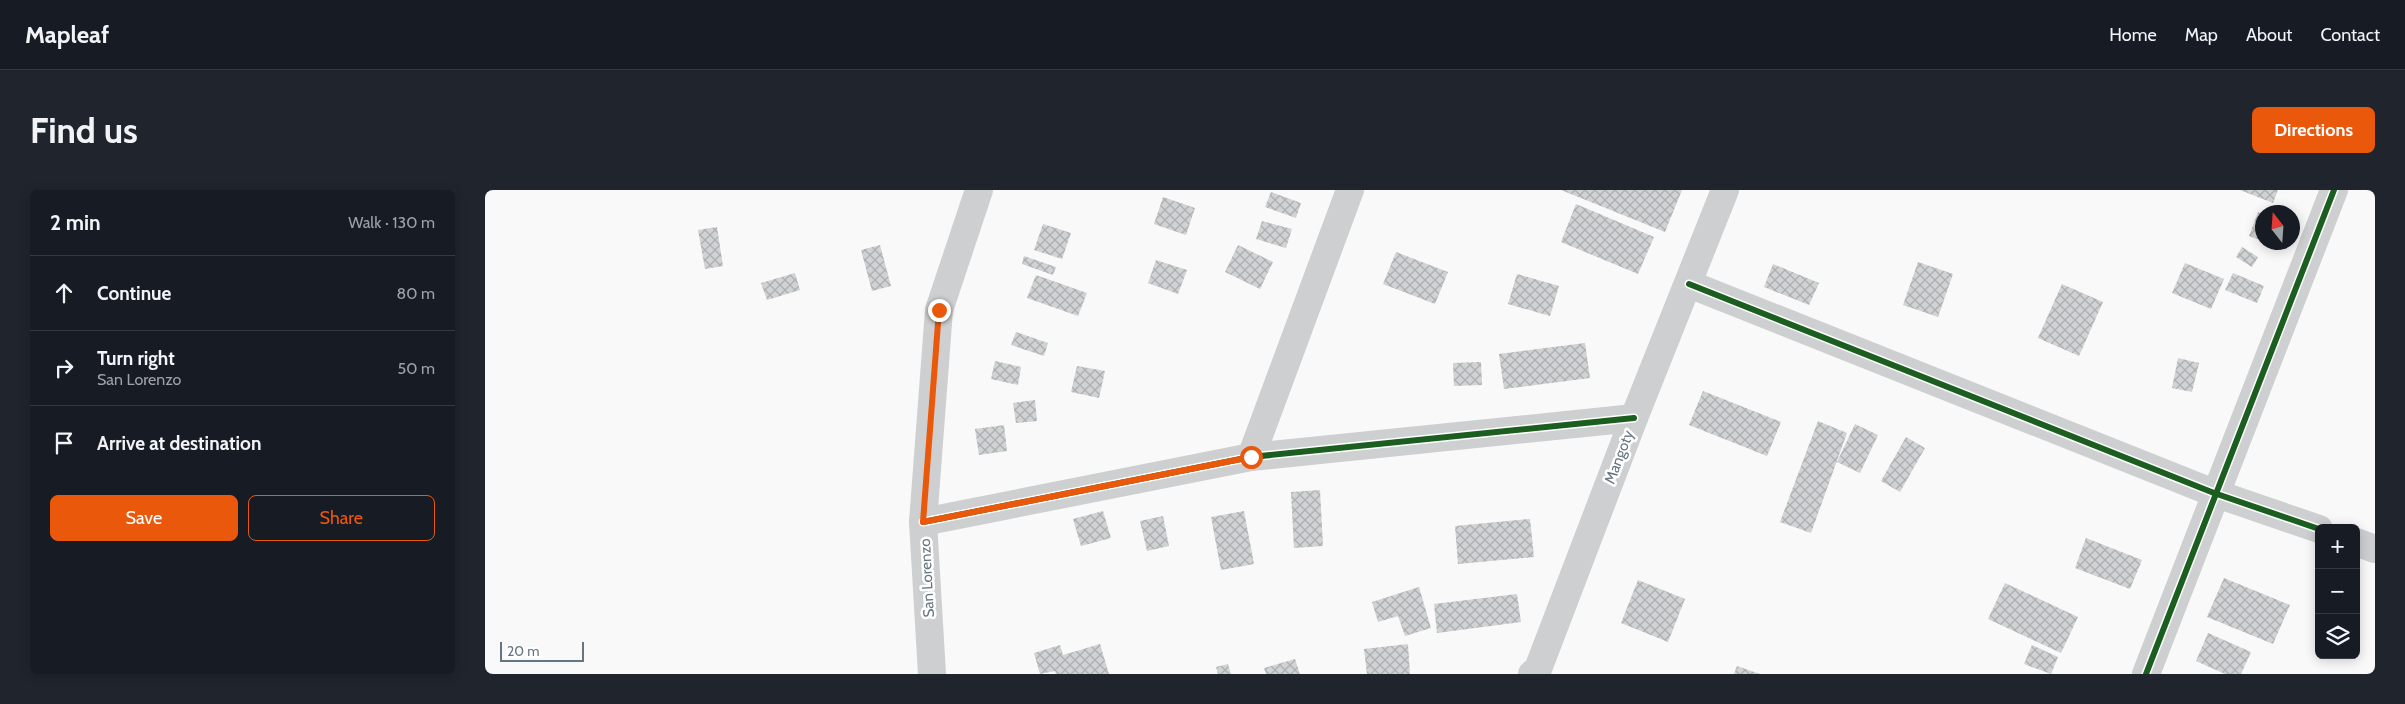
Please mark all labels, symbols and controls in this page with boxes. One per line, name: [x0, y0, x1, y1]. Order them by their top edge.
text: Mapleaf: [25, 20, 109, 49]
text: Home: [2109, 24, 2157, 46]
text: Map: [2185, 24, 2218, 46]
text: About: [2246, 24, 2292, 46]
text: Contact: [2320, 24, 2380, 46]
button: Directions: [2252, 107, 2375, 153]
text: Find us: [30, 109, 138, 152]
north arrow: [2255, 205, 2300, 250]
text: 2 min: [50, 210, 101, 235]
text: Walk · 130 m: [348, 213, 435, 232]
icon: ahead: [50, 279, 78, 307]
text: Continue: [97, 282, 171, 305]
text: 80 m: [397, 284, 435, 303]
route end: [928, 299, 951, 322]
text: Turn right: [97, 347, 175, 370]
icon: right: [50, 354, 78, 382]
text: 50 m: [398, 359, 435, 378]
text: San Lorenzo: [97, 370, 181, 389]
street label: Mangoty: [1601, 427, 1638, 486]
icon: arrive: [50, 429, 78, 457]
text: Arrive at destination: [97, 432, 261, 455]
route start: [1240, 446, 1263, 469]
button: Save: [50, 495, 238, 541]
button: Share: [248, 495, 435, 541]
map controls: [2315, 524, 2360, 659]
button: +: [2315, 524, 2360, 569]
street label: San Lorenzo: [916, 538, 938, 618]
button: −: [2315, 569, 2360, 614]
button: layers: [2315, 614, 2360, 659]
scale bar: [500, 639, 584, 662]
text: 20 m: [507, 642, 540, 660]

